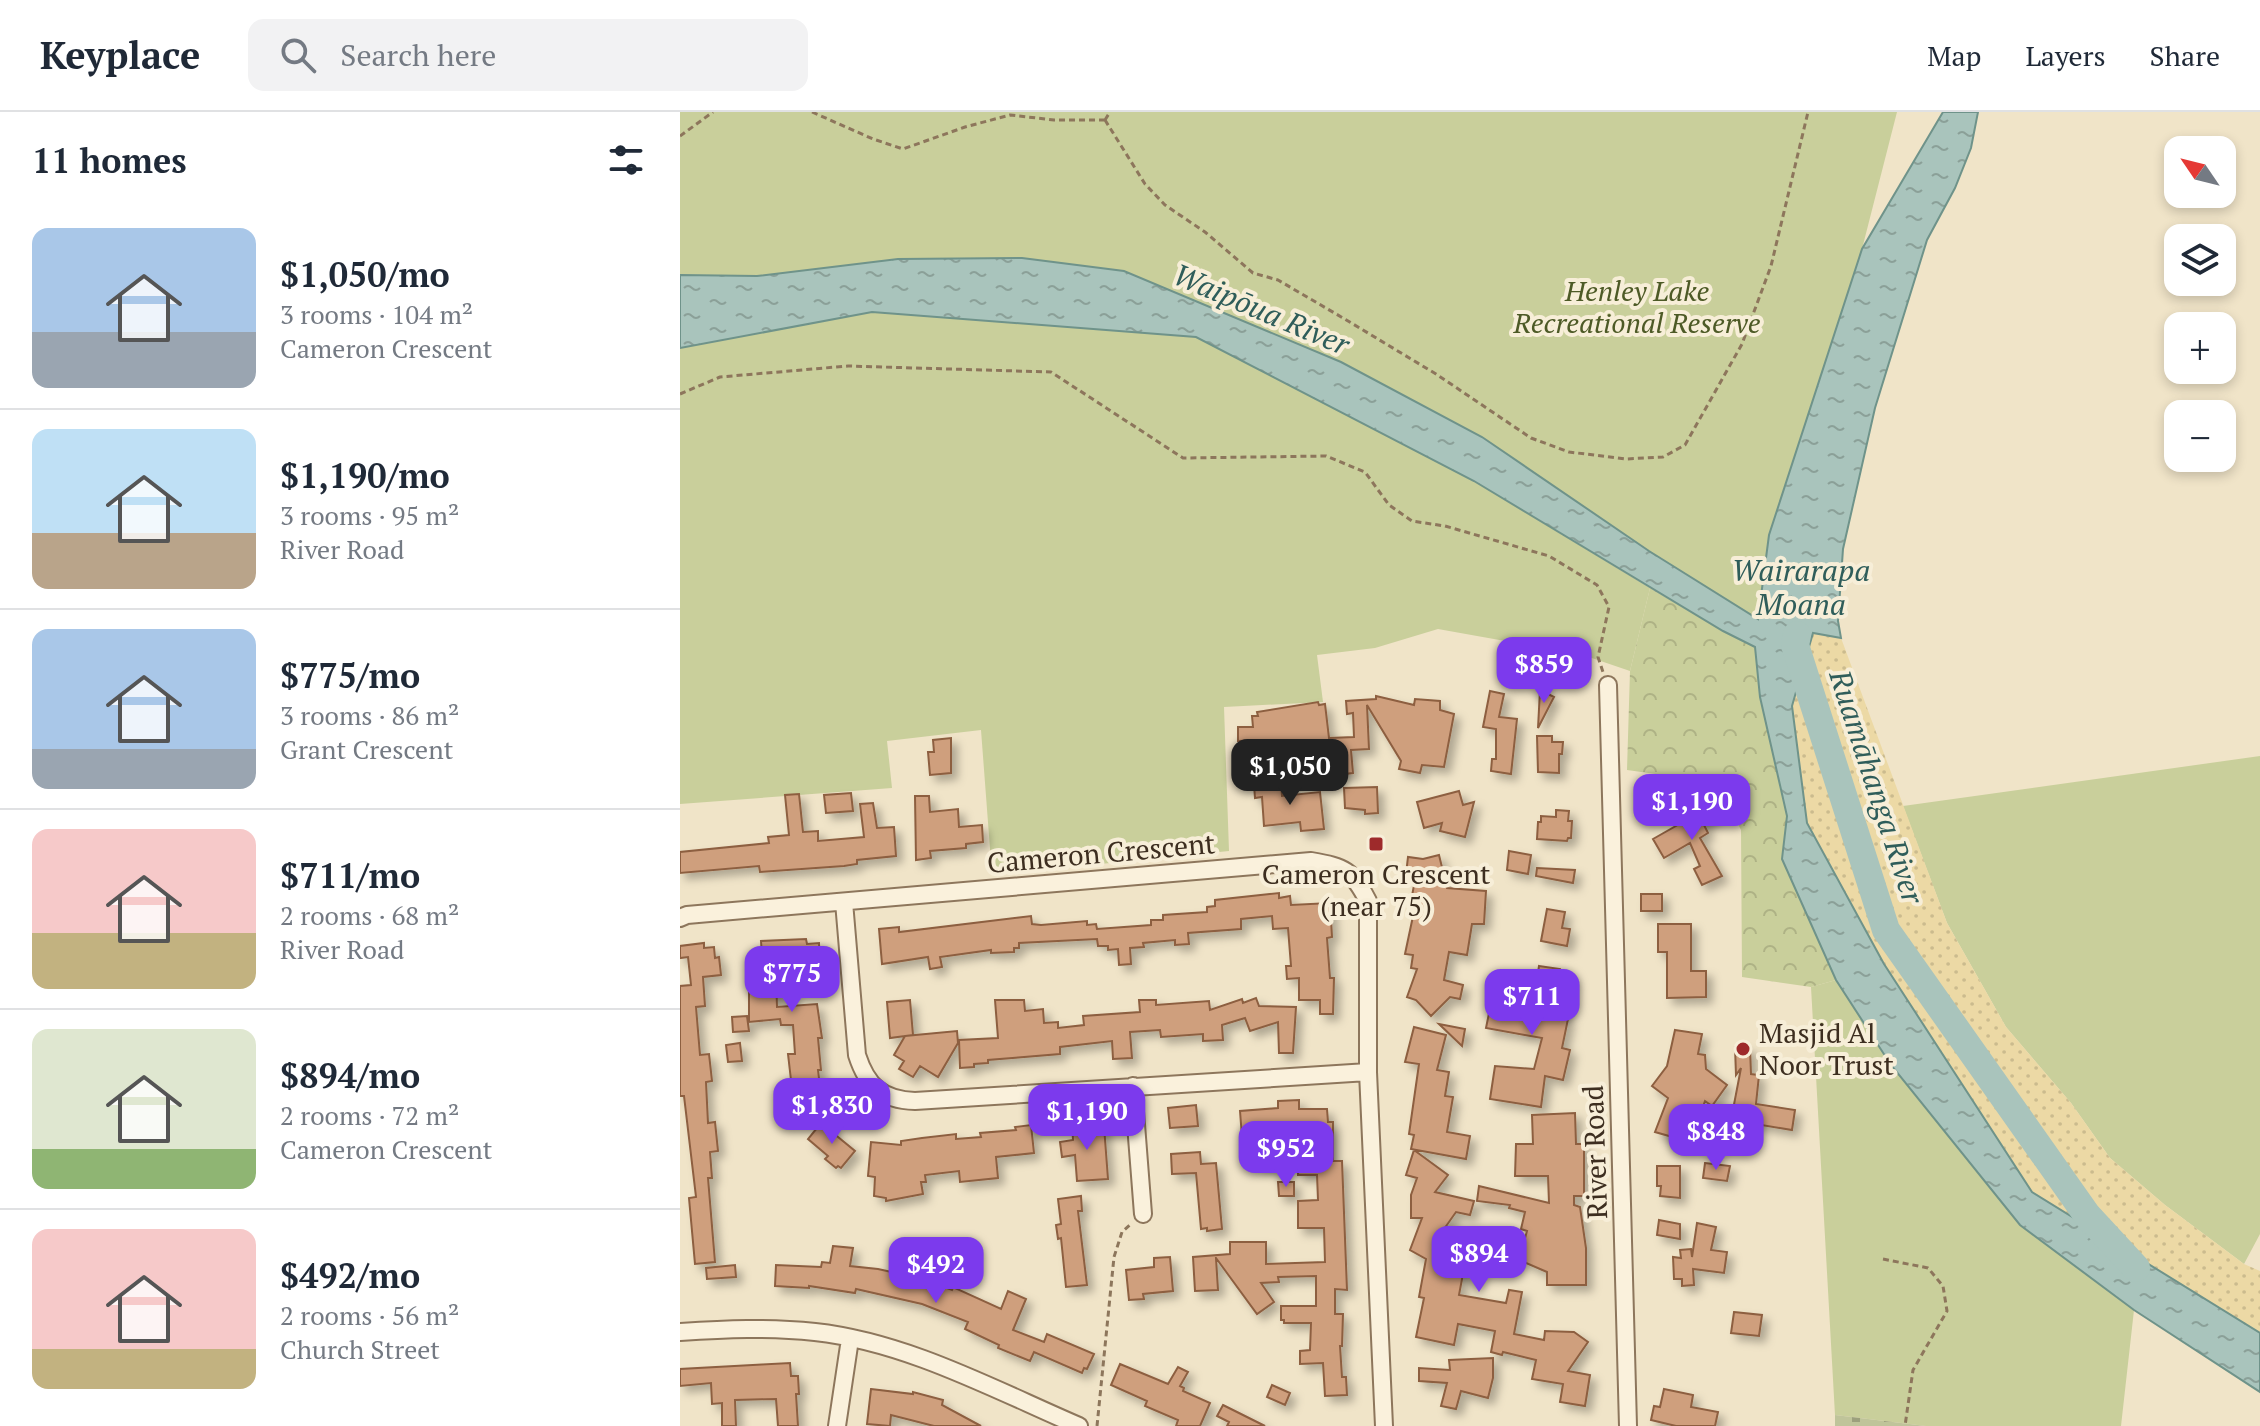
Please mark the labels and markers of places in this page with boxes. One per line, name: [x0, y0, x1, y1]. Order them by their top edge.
pin: $859: [1497, 637, 1591, 705]
pin: $1,050: [1225, 739, 1355, 807]
pin: $1,190: [1627, 774, 1757, 842]
marker: Cameron Crescent (near 75): [1367, 835, 1385, 853]
place label: Cameron Crescent (near 75): [1262, 855, 1491, 924]
pin: $775: [745, 946, 839, 1014]
pin: $711: [1485, 969, 1579, 1037]
place label: Masjid Al Noor Trust: [1759, 1014, 1894, 1083]
marker: Masjid Al Noor Trust: [1734, 1040, 1752, 1058]
pin: $1,830: [767, 1078, 897, 1146]
pin: $1,190: [1022, 1084, 1152, 1152]
pin: $848: [1669, 1104, 1763, 1172]
pin: $952: [1239, 1121, 1333, 1189]
pin: $894: [1432, 1226, 1526, 1294]
pin: $492: [889, 1237, 983, 1305]

